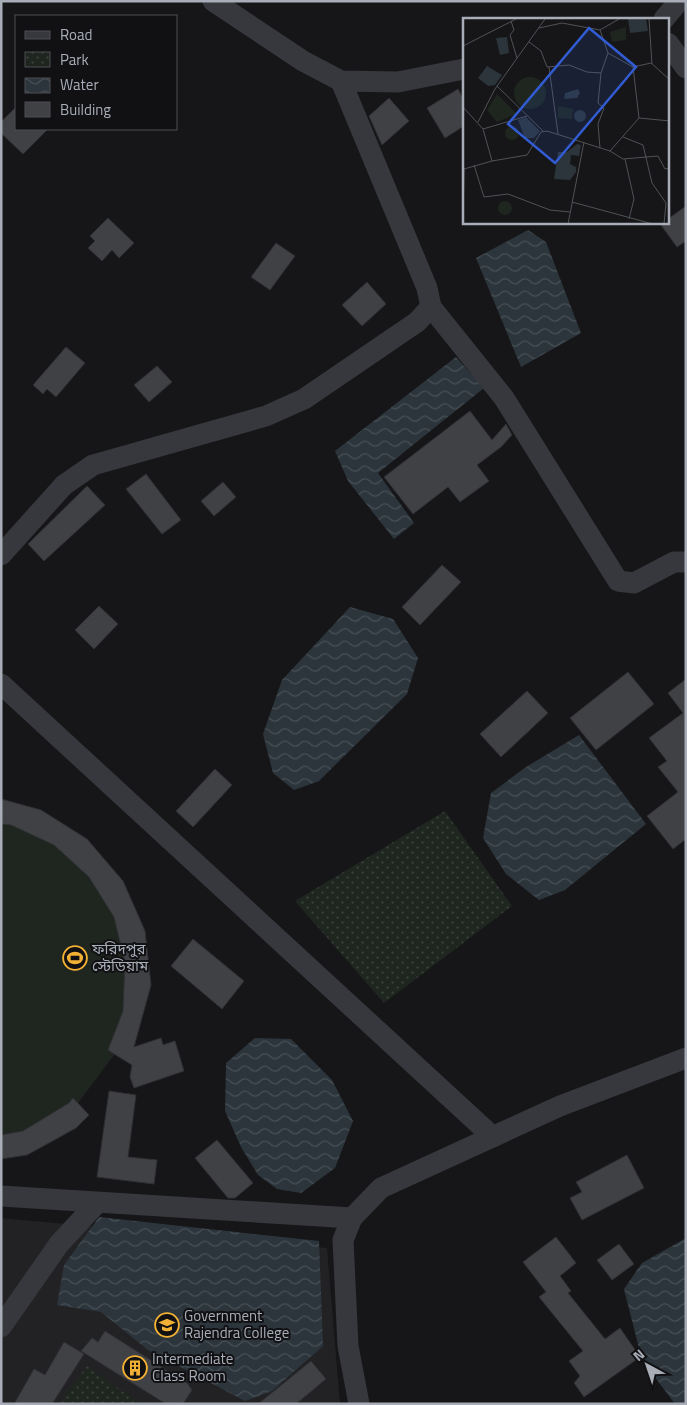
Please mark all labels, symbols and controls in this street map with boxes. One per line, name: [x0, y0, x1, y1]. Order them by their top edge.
legend: [15, 15, 178, 130]
inset map: [463, 18, 670, 224]
text: Road: [60, 23, 92, 46]
text: Park: [60, 48, 89, 71]
text: Water: [60, 73, 99, 96]
text: Building: [60, 98, 111, 121]
place label: ফরিদপুর স্টেডিয়াম: [91, 937, 149, 977]
sports icon: ফরিদপুর স্টেডিয়াম: [62, 945, 88, 971]
place label: Government Rajendra College: [184, 1304, 289, 1344]
school or university icon: Government Rajendra College: [154, 1312, 180, 1338]
north arrow: [622, 1340, 672, 1390]
text: N: [628, 1343, 649, 1366]
place label: Intermediate Class Room: [152, 1347, 233, 1387]
building icon: Intermediate Class Room: [122, 1355, 148, 1381]

